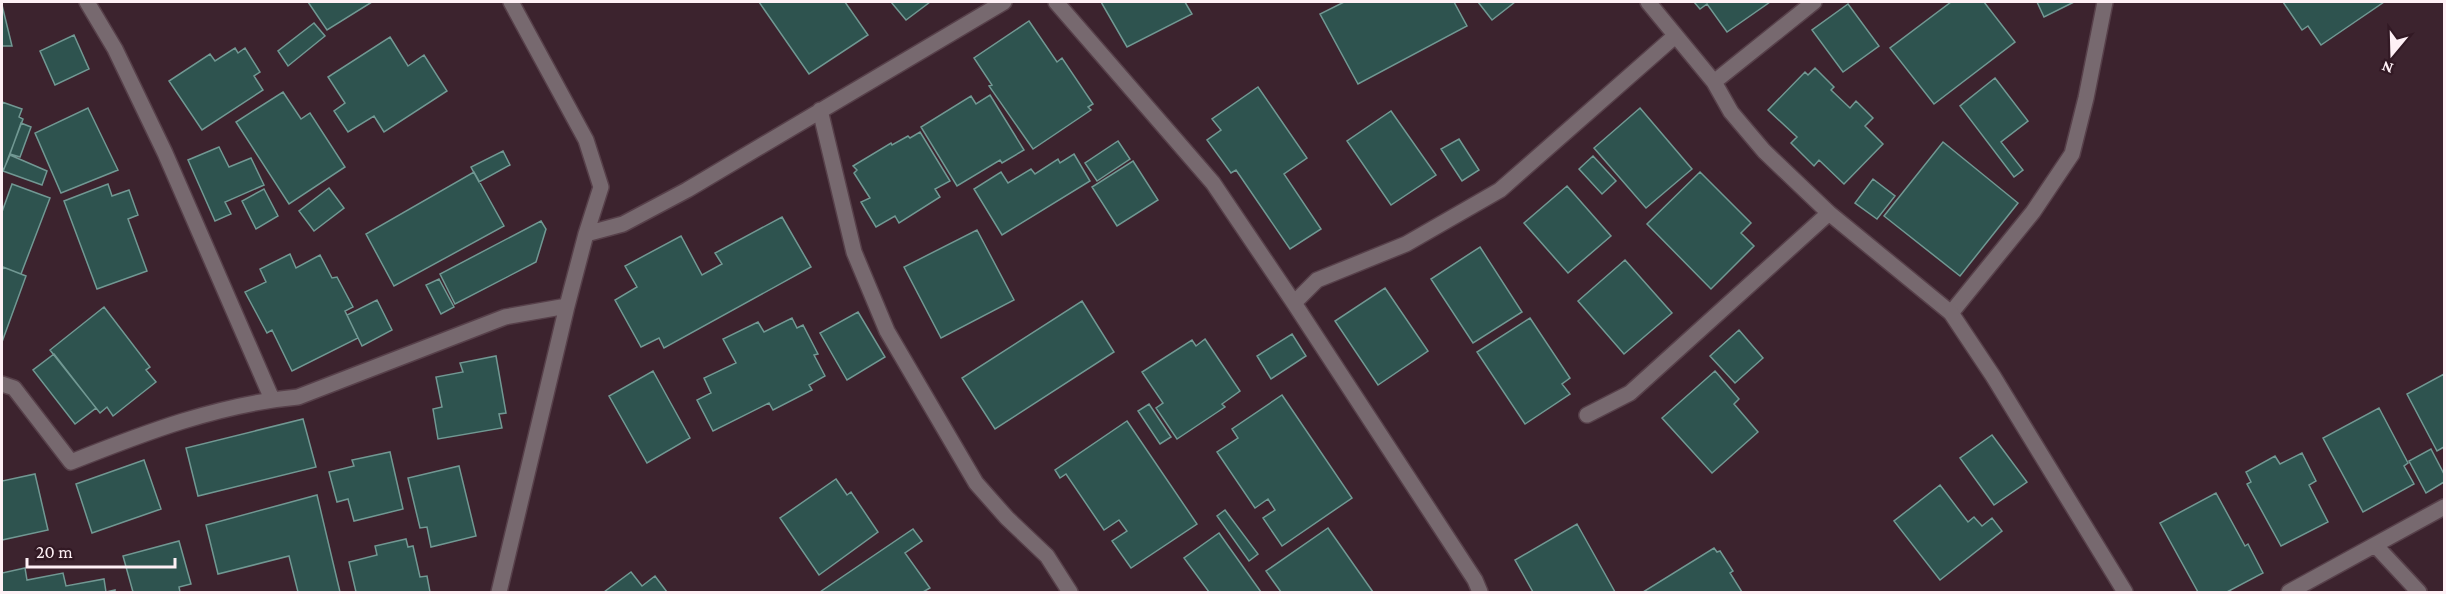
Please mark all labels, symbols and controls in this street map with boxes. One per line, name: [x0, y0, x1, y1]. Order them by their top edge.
north arrow: [2362, 24, 2422, 84]
text: N: [2379, 58, 2395, 78]
scale bar: [27, 531, 176, 569]
text: 20 m: [36, 542, 73, 562]

